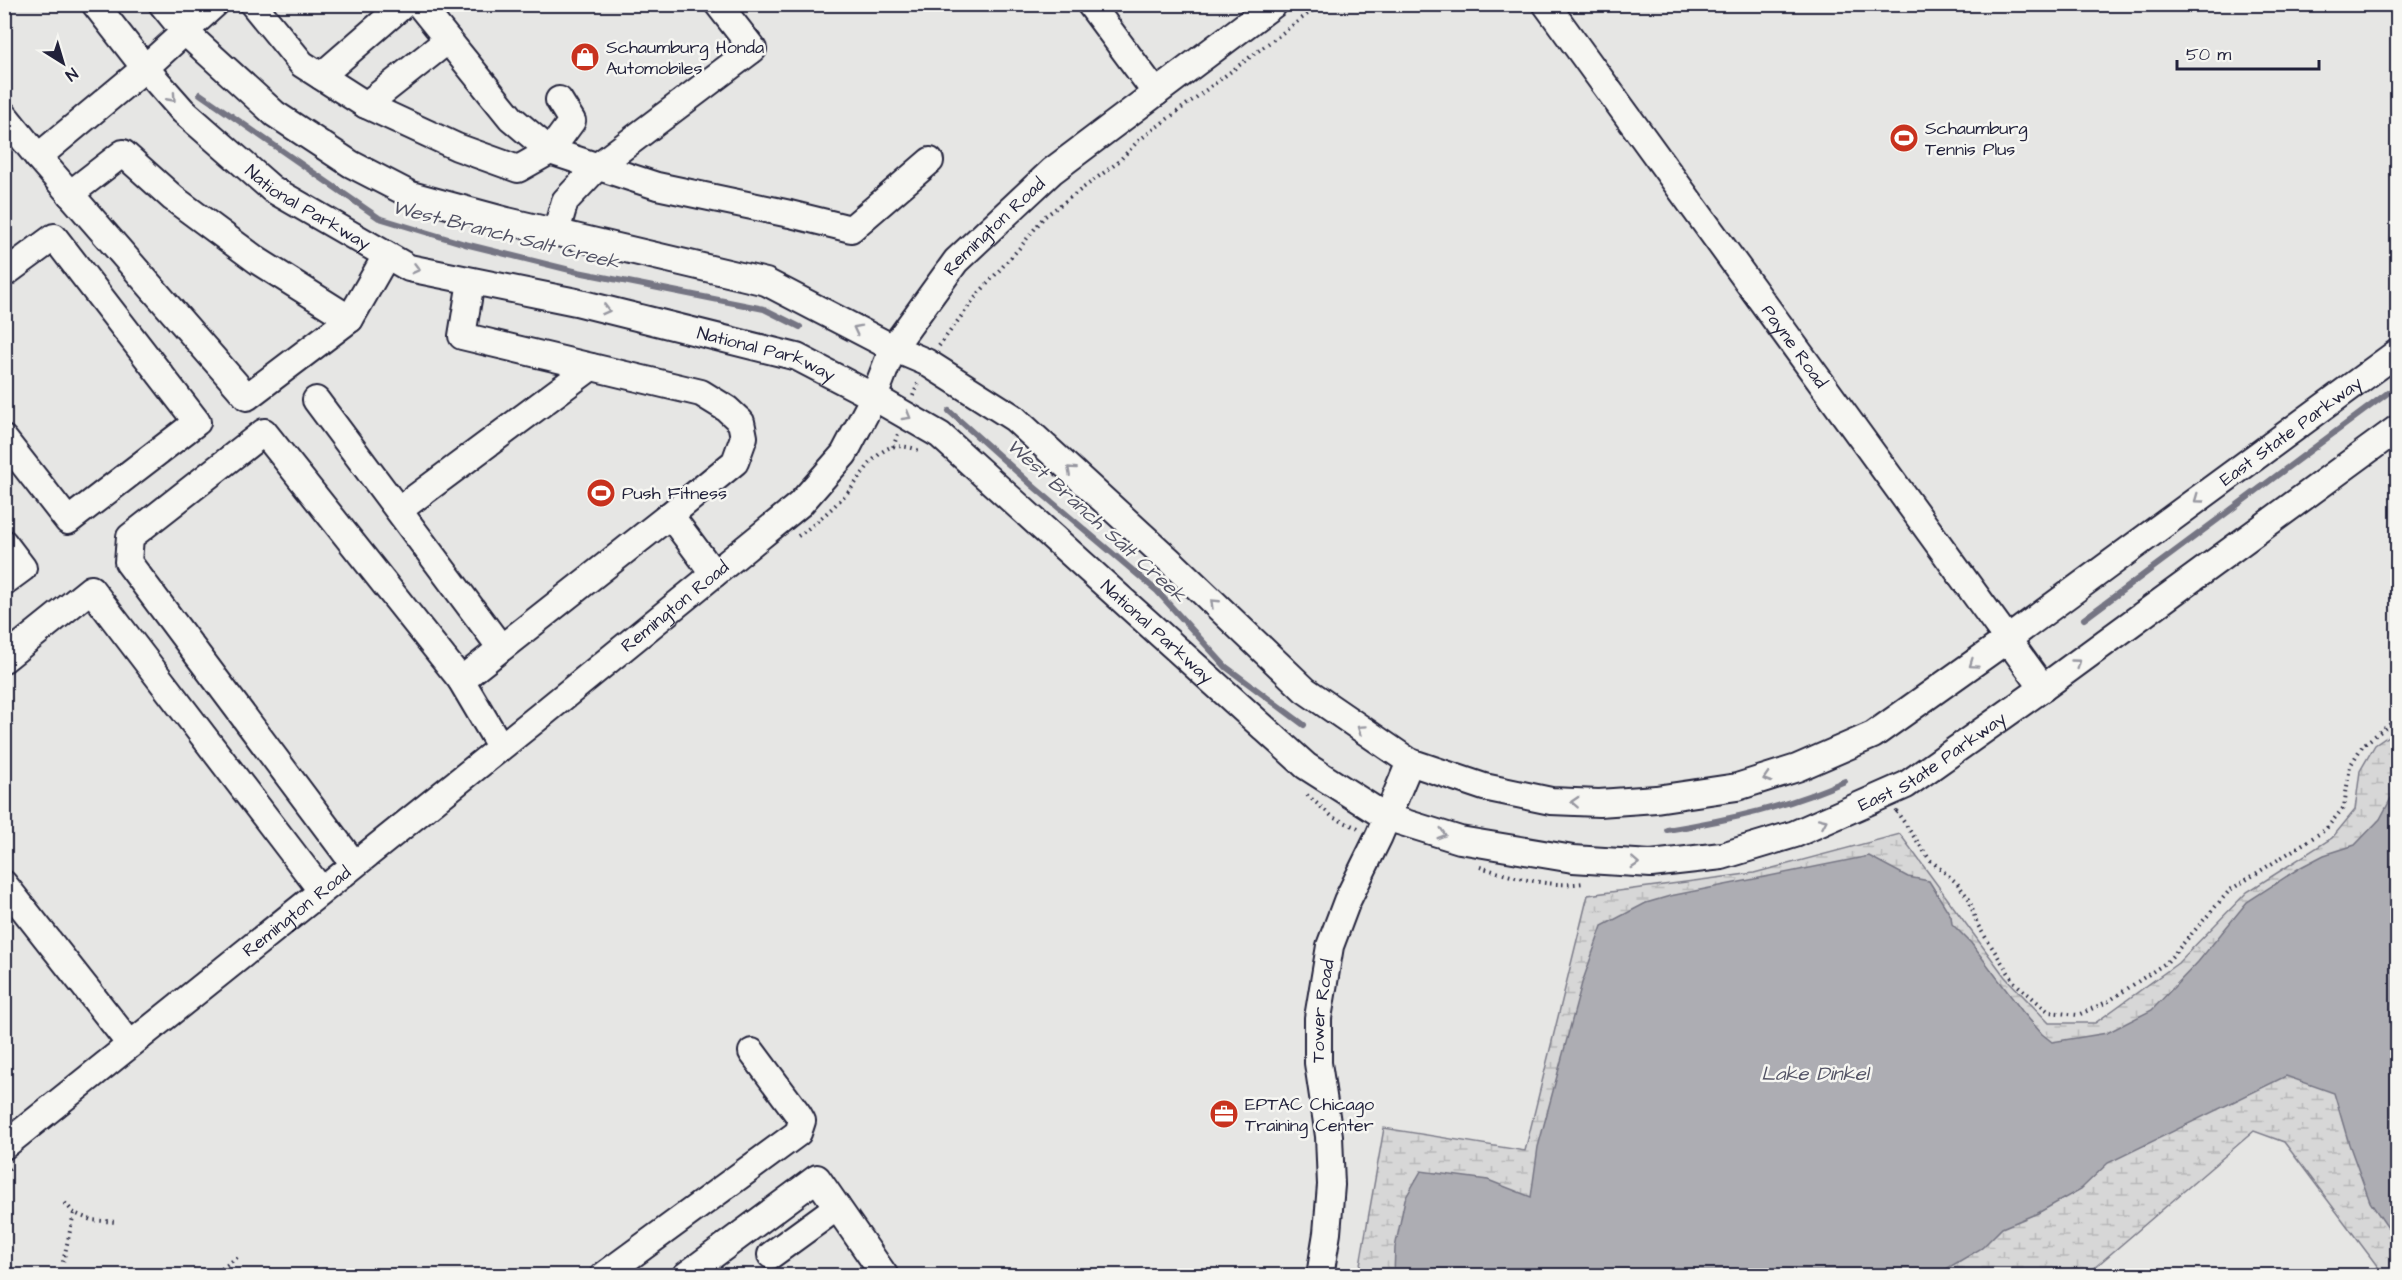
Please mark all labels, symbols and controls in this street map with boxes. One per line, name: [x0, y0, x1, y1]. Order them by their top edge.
north arrow: [33, 33, 93, 93]
scale bar: [2177, 33, 2320, 71]
place label: Schaumburg Honda Automobiles: [606, 35, 764, 81]
shop icon: Schaumburg Honda Automobiles: [569, 41, 601, 73]
text: 50 m: [2186, 42, 2231, 67]
text: N: [61, 62, 82, 86]
one-way arrow: [165, 91, 176, 102]
place label: Schaumburg Tennis Plus: [1925, 116, 2028, 162]
sports icon: Schaumburg Tennis Plus: [1888, 122, 1920, 154]
street label: National Parkway: [239, 159, 375, 257]
street label: Remington Road: [938, 172, 1051, 281]
water label: West Branch Salt Creek: [389, 193, 623, 277]
one-way arrow: [410, 262, 421, 274]
street label: Payne Road: [1755, 300, 1833, 393]
one-way arrow: [601, 302, 611, 315]
street label: National Parkway: [695, 321, 840, 389]
one-way arrow: [852, 325, 863, 336]
street label: East State Parkway: [2215, 371, 2368, 492]
one-way arrow: [901, 408, 911, 420]
water label: West Branch Salt Creek: [1000, 432, 1193, 610]
one-way arrow: [1067, 466, 1077, 477]
sports icon: Push Fitness: [585, 477, 617, 509]
place label: Push Fitness: [622, 481, 727, 506]
one-way arrow: [2194, 492, 2205, 503]
street label: Remington Road: [616, 555, 734, 658]
street label: National Parkway: [1095, 574, 1219, 690]
one-way arrow: [1210, 599, 1221, 610]
one-way arrow: [1968, 657, 1979, 668]
one-way arrow: [2070, 660, 2081, 671]
street label: East State Parkway: [1854, 706, 2012, 818]
one-way arrow: [1357, 725, 1368, 736]
one-way arrow: [1762, 771, 1773, 783]
one-way arrow: [1570, 795, 1579, 808]
one-way arrow: [1817, 817, 1828, 829]
one-way arrow: [1436, 827, 1447, 840]
one-way arrow: [1630, 856, 1639, 869]
street label: Remington Road: [237, 860, 356, 963]
street label: Tower Road: [1306, 957, 1341, 1063]
water label: Lake Dinkel: [1761, 1060, 1872, 1088]
place label: EPTAC Chicago Training Center: [1245, 1092, 1374, 1139]
office icon: EPTAC Chicago Training Center: [1208, 1098, 1240, 1130]

